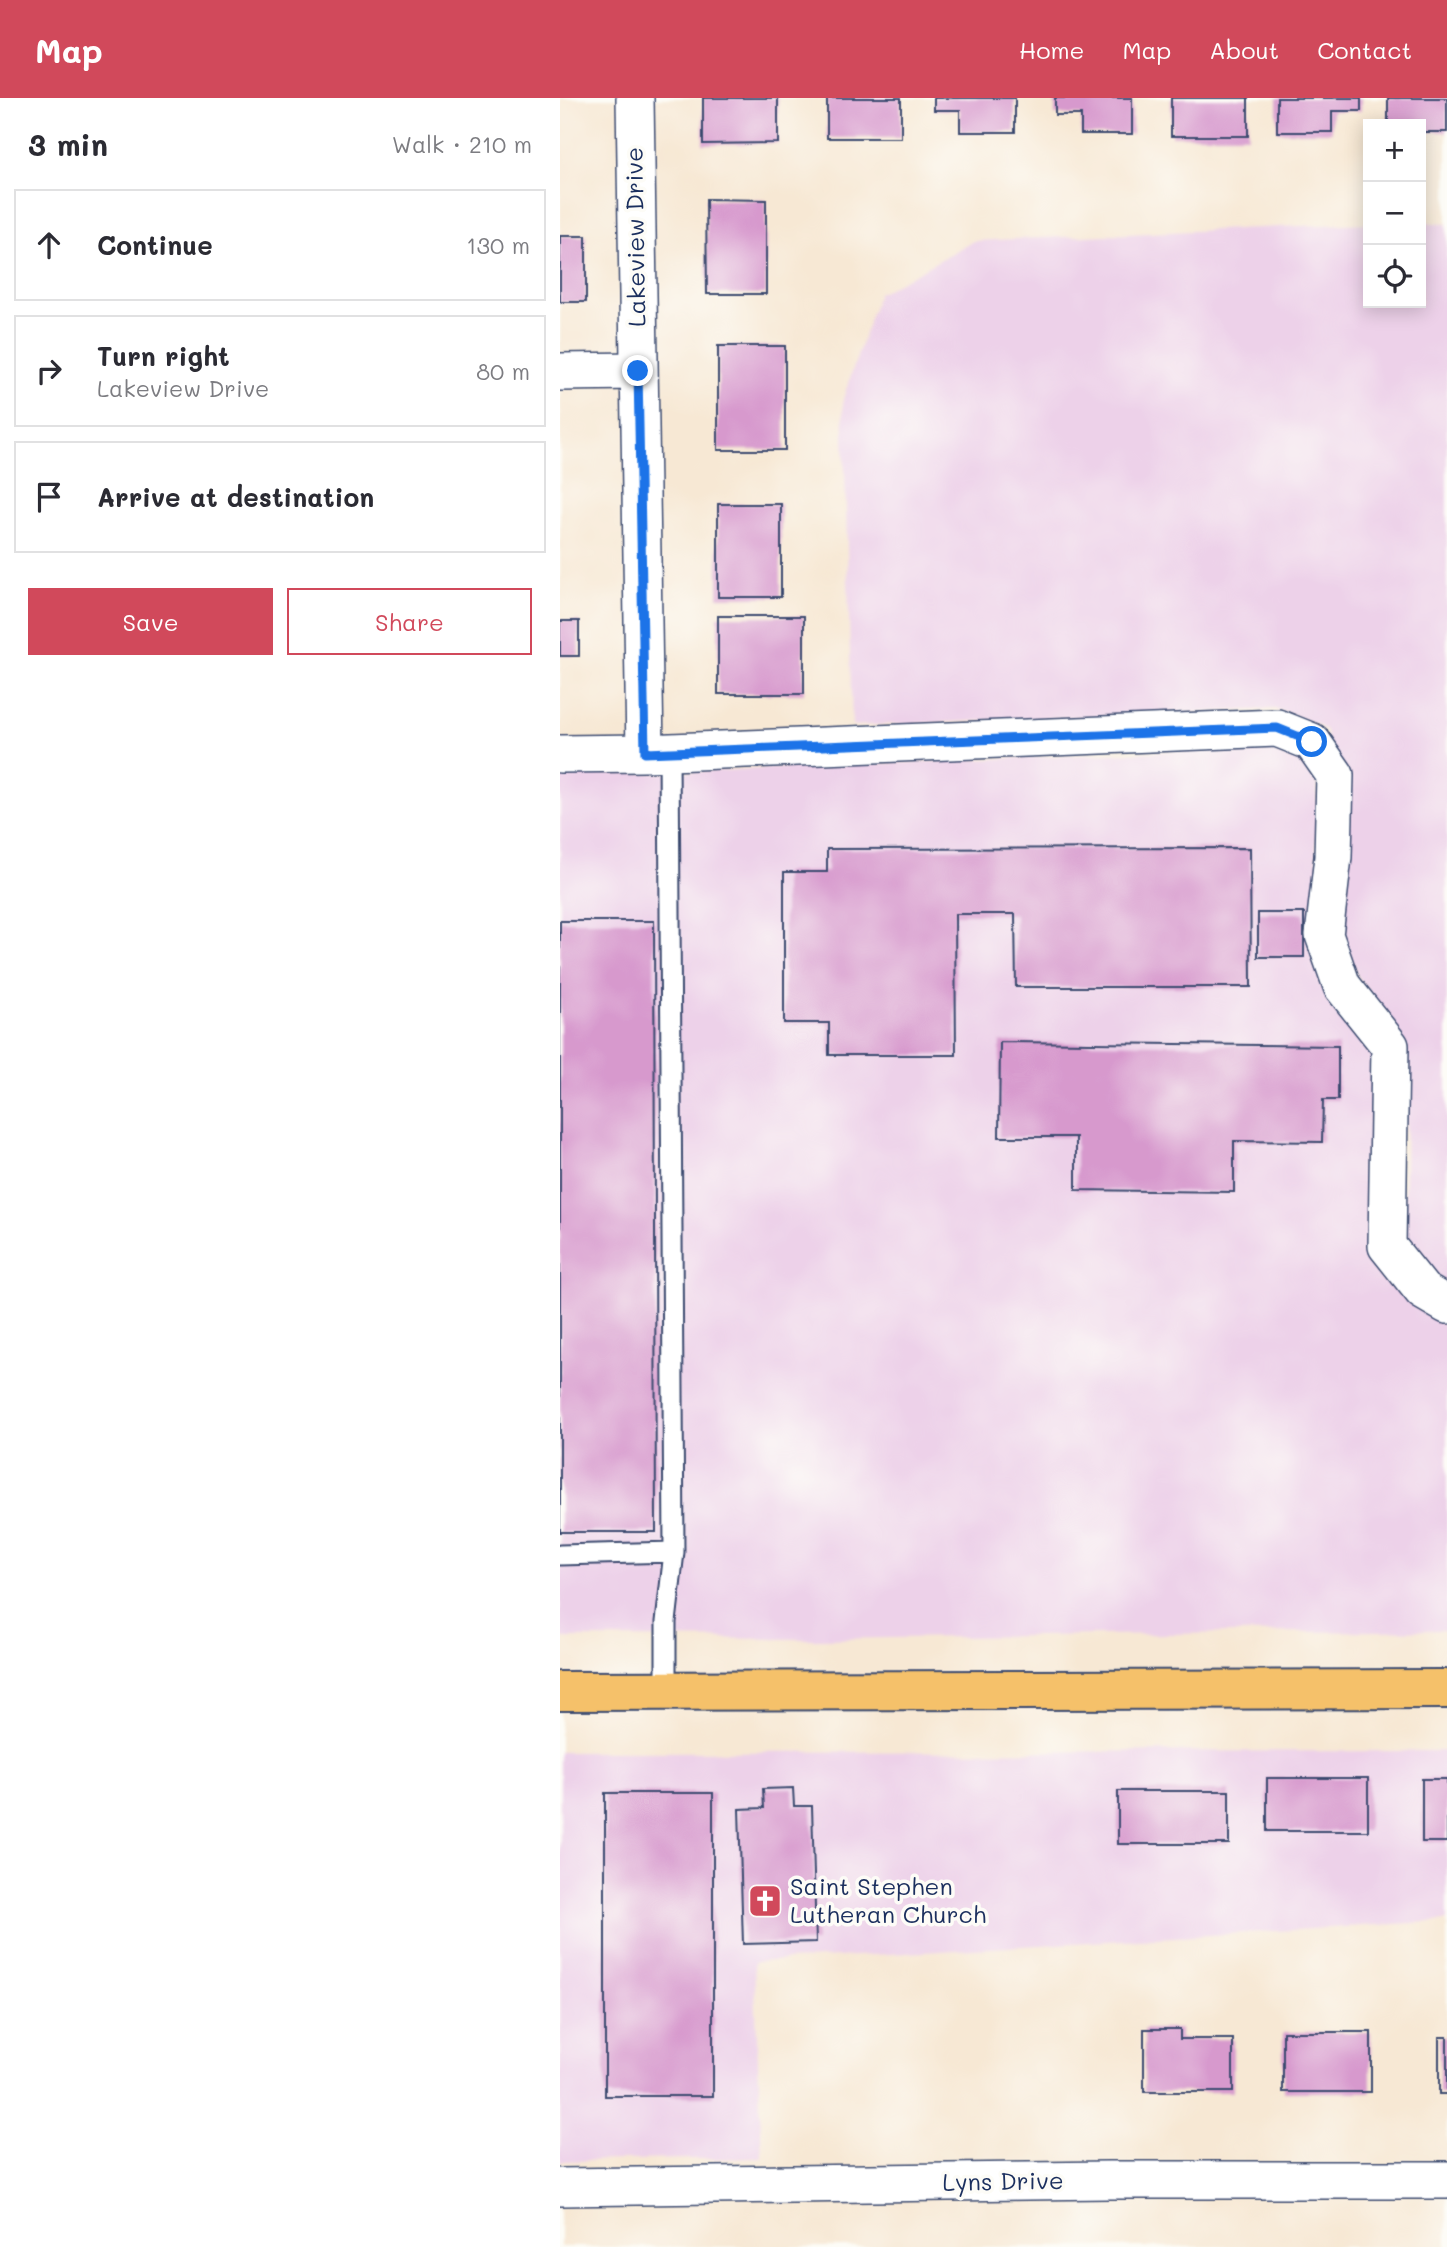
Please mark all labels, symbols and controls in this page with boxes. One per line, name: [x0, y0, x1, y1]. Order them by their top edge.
text: Map: [35, 28, 103, 71]
text: Home: [1019, 34, 1084, 65]
text: Map: [1122, 34, 1171, 65]
text: About: [1209, 34, 1279, 65]
text: Contact: [1317, 34, 1412, 65]
map controls: [1363, 119, 1426, 308]
button: +: [1363, 119, 1426, 182]
text: 3 min: [28, 124, 108, 164]
text: Walk · 210 m: [392, 129, 532, 159]
street label: Lakeview Drive: [617, 147, 652, 327]
button: −: [1363, 182, 1426, 245]
icon: ahead: [30, 226, 68, 264]
text: Continue: [97, 228, 213, 262]
text: 130 m: [466, 230, 530, 260]
button: locate: [1363, 245, 1426, 308]
text: Turn right: [97, 339, 230, 373]
icon: right: [30, 352, 68, 390]
route end: [622, 355, 653, 386]
text: 80 m: [476, 356, 530, 386]
text: Lakeview Drive: [97, 373, 269, 403]
icon: arrive: [30, 478, 68, 516]
text: Arrive at destination: [97, 480, 374, 514]
button: Save: [28, 588, 273, 655]
button: Share: [287, 588, 532, 655]
route start: [1296, 726, 1327, 757]
place label: Saint Stephen Lutheran Church: [790, 1870, 986, 1929]
church icon: Saint Stephen Lutheran Church: [746, 1882, 784, 1920]
street label: Lyns Drive: [942, 2164, 1064, 2197]

